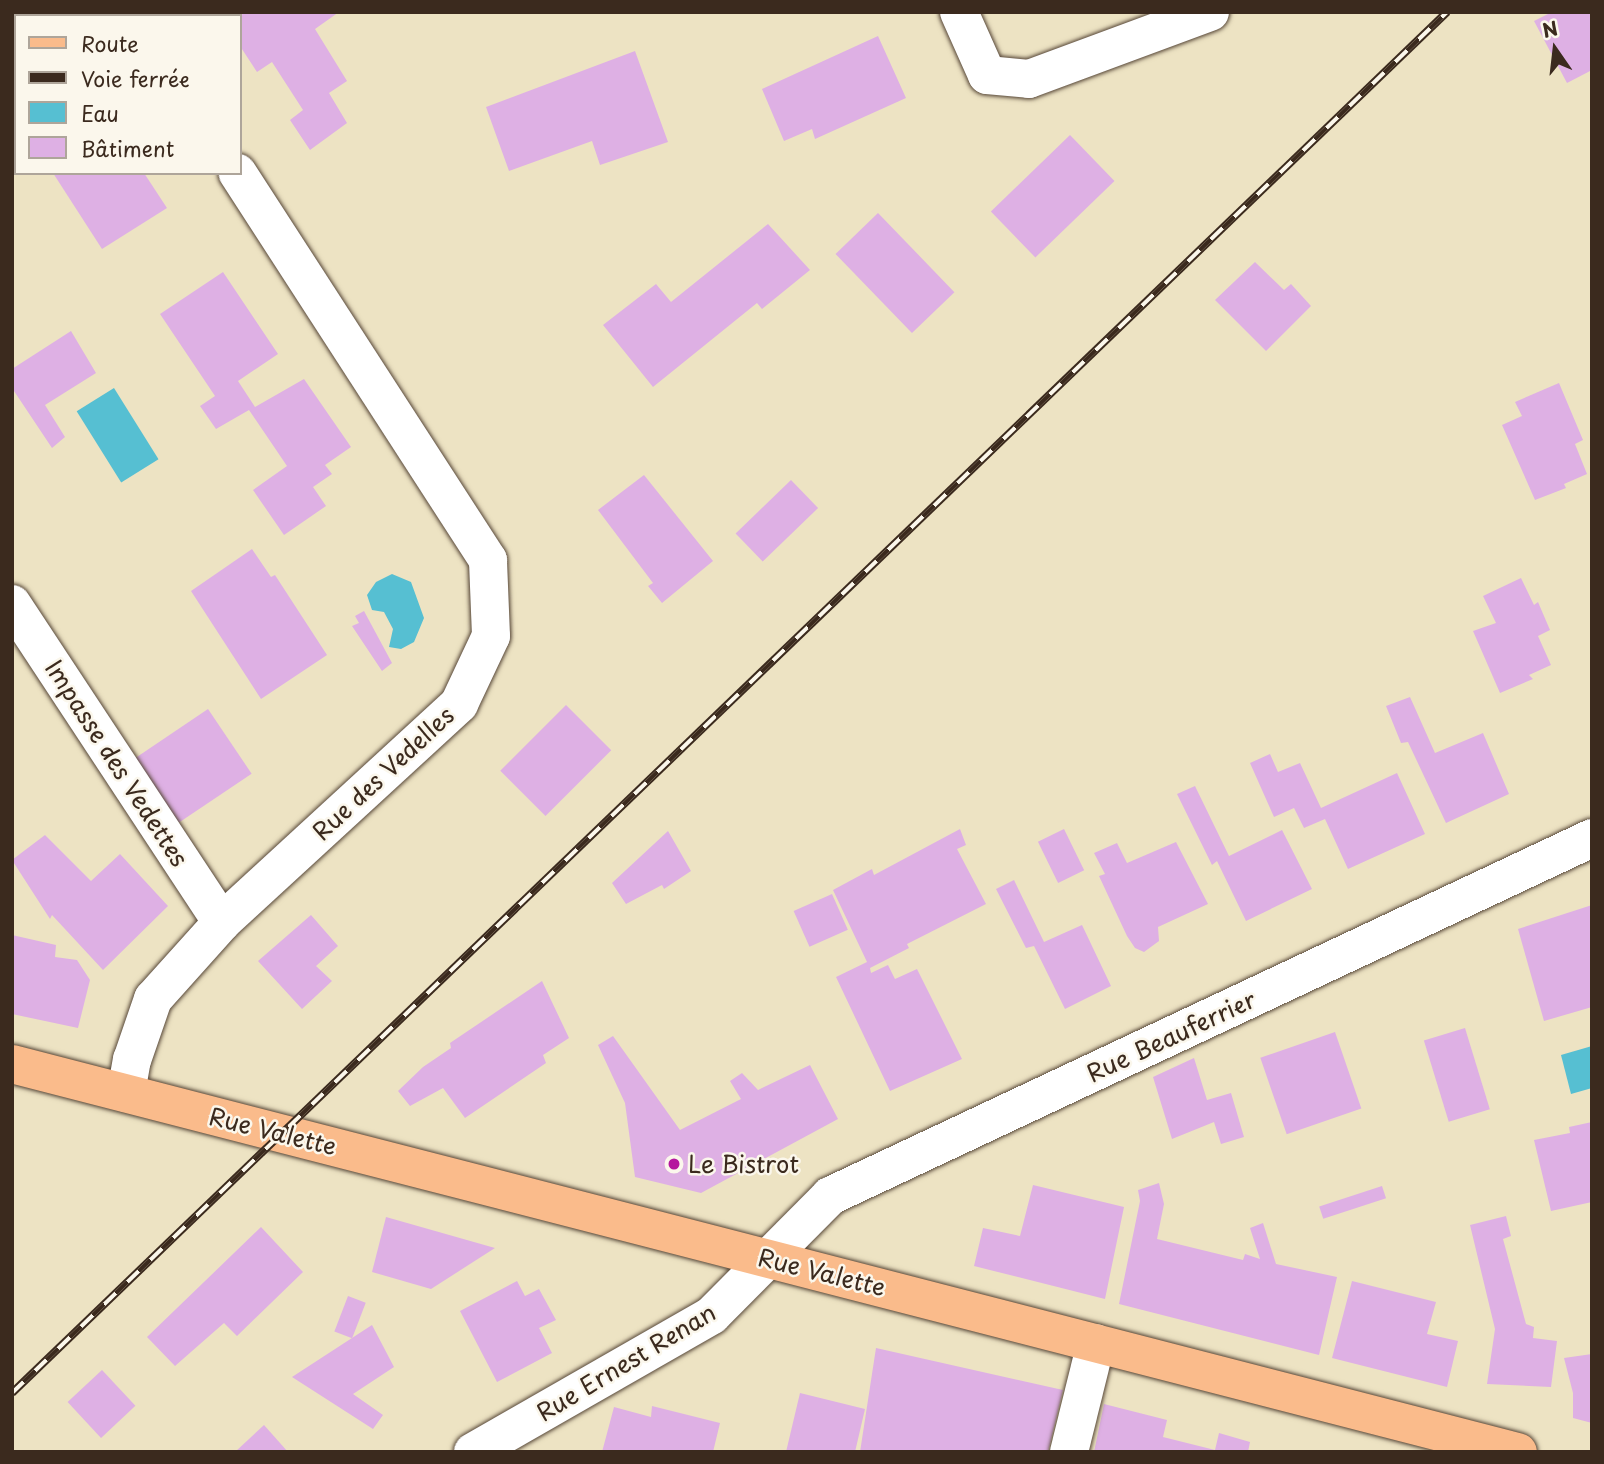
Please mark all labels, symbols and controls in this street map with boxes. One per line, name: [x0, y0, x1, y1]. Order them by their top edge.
text: N: [1539, 13, 1561, 44]
legend: [14, 14, 242, 175]
north arrow: [1520, 14, 1590, 84]
text: Route: [81, 27, 139, 59]
text: Voie ferrée: [81, 62, 190, 94]
text: Eau: [81, 97, 119, 129]
text: Bâtiment: [81, 132, 174, 164]
street label: Impasse des Vedettes: [39, 653, 195, 873]
street label: Rue des Vedelles: [304, 698, 462, 848]
street label: Rue Beauferrier: [1080, 984, 1262, 1088]
street label: Rue Valette: [205, 1101, 341, 1161]
place label: Le Bistrot: [688, 1150, 800, 1178]
marker: Le Bistrot: [666, 1156, 682, 1172]
street label: Rue Valette: [754, 1242, 890, 1302]
street label: Rue Ernest Renan: [530, 1297, 722, 1427]

